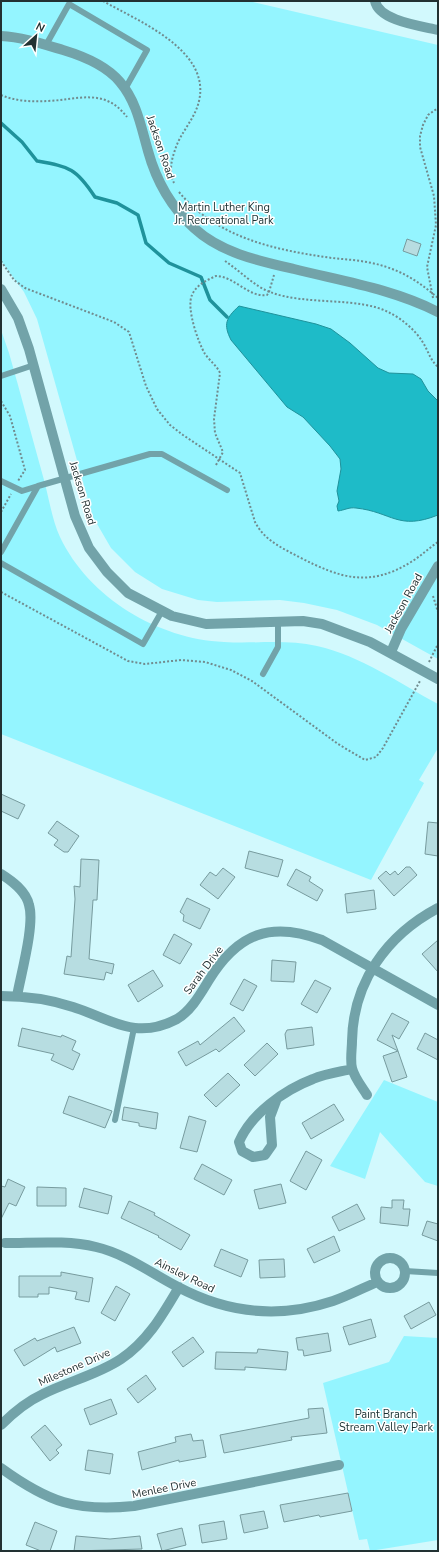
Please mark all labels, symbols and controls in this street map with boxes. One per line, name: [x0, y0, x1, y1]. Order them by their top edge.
north arrow: [16, 16, 56, 56]
text: N: [33, 19, 47, 36]
street label: Jackson Road: [142, 113, 178, 181]
park label: Martin Luther King Jr. Recreational Park: [174, 200, 274, 228]
street label: Jackson Road: [65, 458, 99, 527]
street label: Jackson Road: [380, 571, 426, 637]
street label: Sarah Drive: [180, 943, 227, 998]
street label: Ainsley Road: [152, 1254, 217, 1296]
street label: Milestone Drive: [36, 1345, 113, 1390]
park label: Paint Branch Stream Valley Park: [339, 1407, 433, 1435]
street label: Menlee Drive: [131, 1475, 198, 1502]

